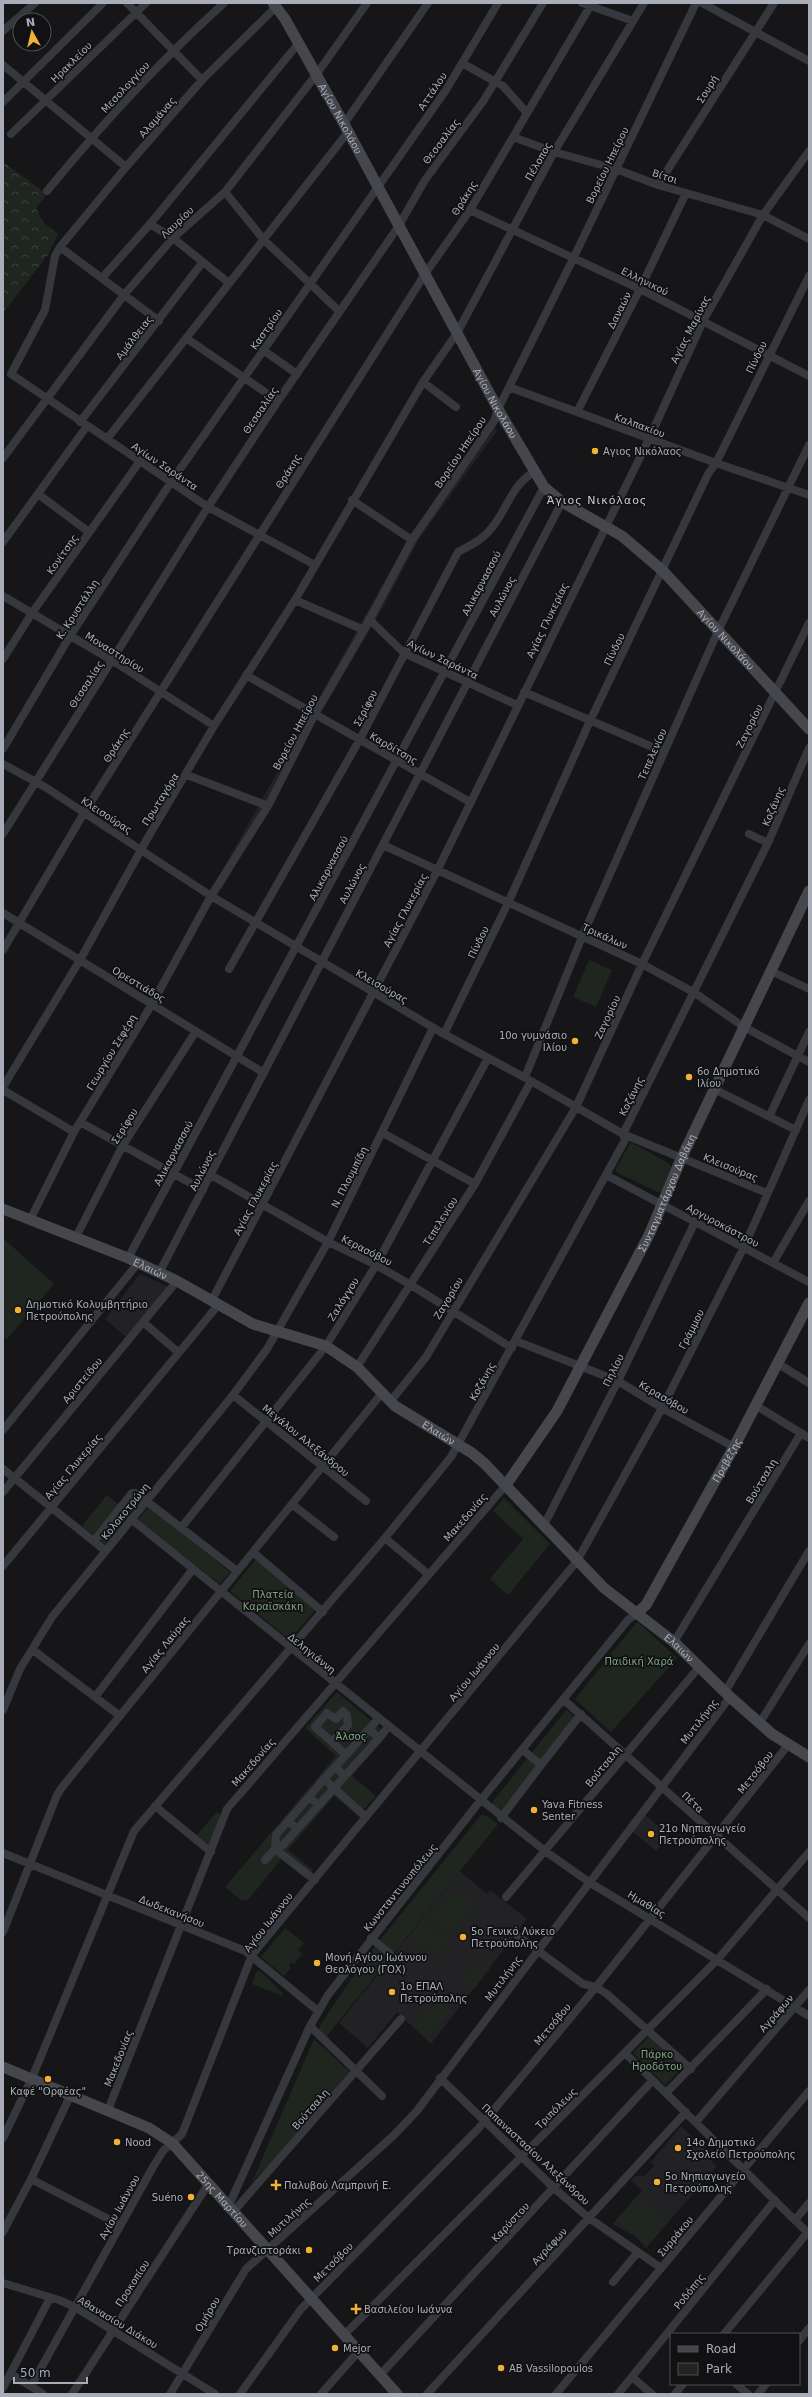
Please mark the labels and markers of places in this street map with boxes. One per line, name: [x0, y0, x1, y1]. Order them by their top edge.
marker: Αγιος Νικόλαος: [590, 446, 600, 456]
place label: Αγιος Νικόλαος: [603, 446, 682, 457]
place label: 10ο γυμνάσιο Ιλίου: [499, 1030, 567, 1053]
marker: 10ο γυμνάσιο Ιλίου: [570, 1036, 580, 1046]
place label: 6ο Δημοτικό Ιλίου: [697, 1066, 760, 1089]
marker: 6ο Δημοτικό Ιλίου: [684, 1072, 694, 1082]
place label: Δημοτικό Κολυμβητήριο Πετρούπολης: [26, 1299, 148, 1322]
marker: Δημοτικό Κολυμβητήριο Πετρούπολης: [13, 1305, 23, 1315]
place label: Yava Fitness Senter: [541, 1799, 603, 1822]
marker: Yava Fitness Senter: [529, 1805, 539, 1815]
place label: 21ο Νηπιαγωγείο Πετρούπολης: [659, 1823, 746, 1846]
marker: 21ο Νηπιαγωγείο Πετρούπολης: [646, 1829, 656, 1839]
place label: 5ο Γενικό Λύκειο Πετρούπολης: [471, 1926, 555, 1949]
marker: 5ο Γενικό Λύκειο Πετρούπολης: [458, 1932, 468, 1942]
place label: Μονή Αγίου Ιωάννου Θεολόγου (ΓΟΧ): [325, 1952, 427, 1975]
marker: Μονή Αγίου Ιωάννου Θεολόγου (ΓΟΧ): [312, 1958, 322, 1968]
place label: 1ο ΕΠΑΛ Πετρούπολης: [400, 1981, 467, 2004]
marker: 1ο ΕΠΑΛ Πετρούπολης: [387, 1987, 397, 1997]
marker: Καφέ "Ορφέας": [43, 2074, 53, 2084]
place label: Καφέ "Ορφέας": [10, 2086, 86, 2097]
marker: Nood: [112, 2137, 122, 2147]
place label: Nood: [125, 2137, 151, 2148]
place label: 14ο Δημοτικό Σχολείο Πετρούπολης: [686, 2137, 796, 2160]
marker: 14ο Δημοτικό Σχολείο Πετρούπολης: [673, 2143, 683, 2153]
place label: 5ο Νηπιαγωγείο Πετρούπολης: [665, 2171, 746, 2194]
marker: 5ο Νηπιαγωγείο Πετρούπολης: [652, 2177, 662, 2187]
marker: Παλυβού Λαμπρινή Ε.: [271, 2180, 281, 2190]
place label: Παλυβού Λαμπρινή Ε.: [284, 2180, 391, 2191]
place label: Suéno: [152, 2192, 183, 2203]
marker: Suéno: [186, 2192, 196, 2202]
place label: Τρανζιστοράκι: [226, 2245, 302, 2256]
marker: Τρανζιστοράκι: [304, 2245, 314, 2255]
marker: Βασιλείου Ιωάννα: [351, 2304, 361, 2314]
place label: Βασιλείου Ιωάννα: [364, 2304, 453, 2315]
marker: Mejor: [330, 2343, 340, 2353]
place label: Mejor: [343, 2343, 372, 2354]
marker: AB Vassilopoulos: [496, 2363, 506, 2373]
place label: AB Vassilopoulos: [509, 2363, 593, 2374]

